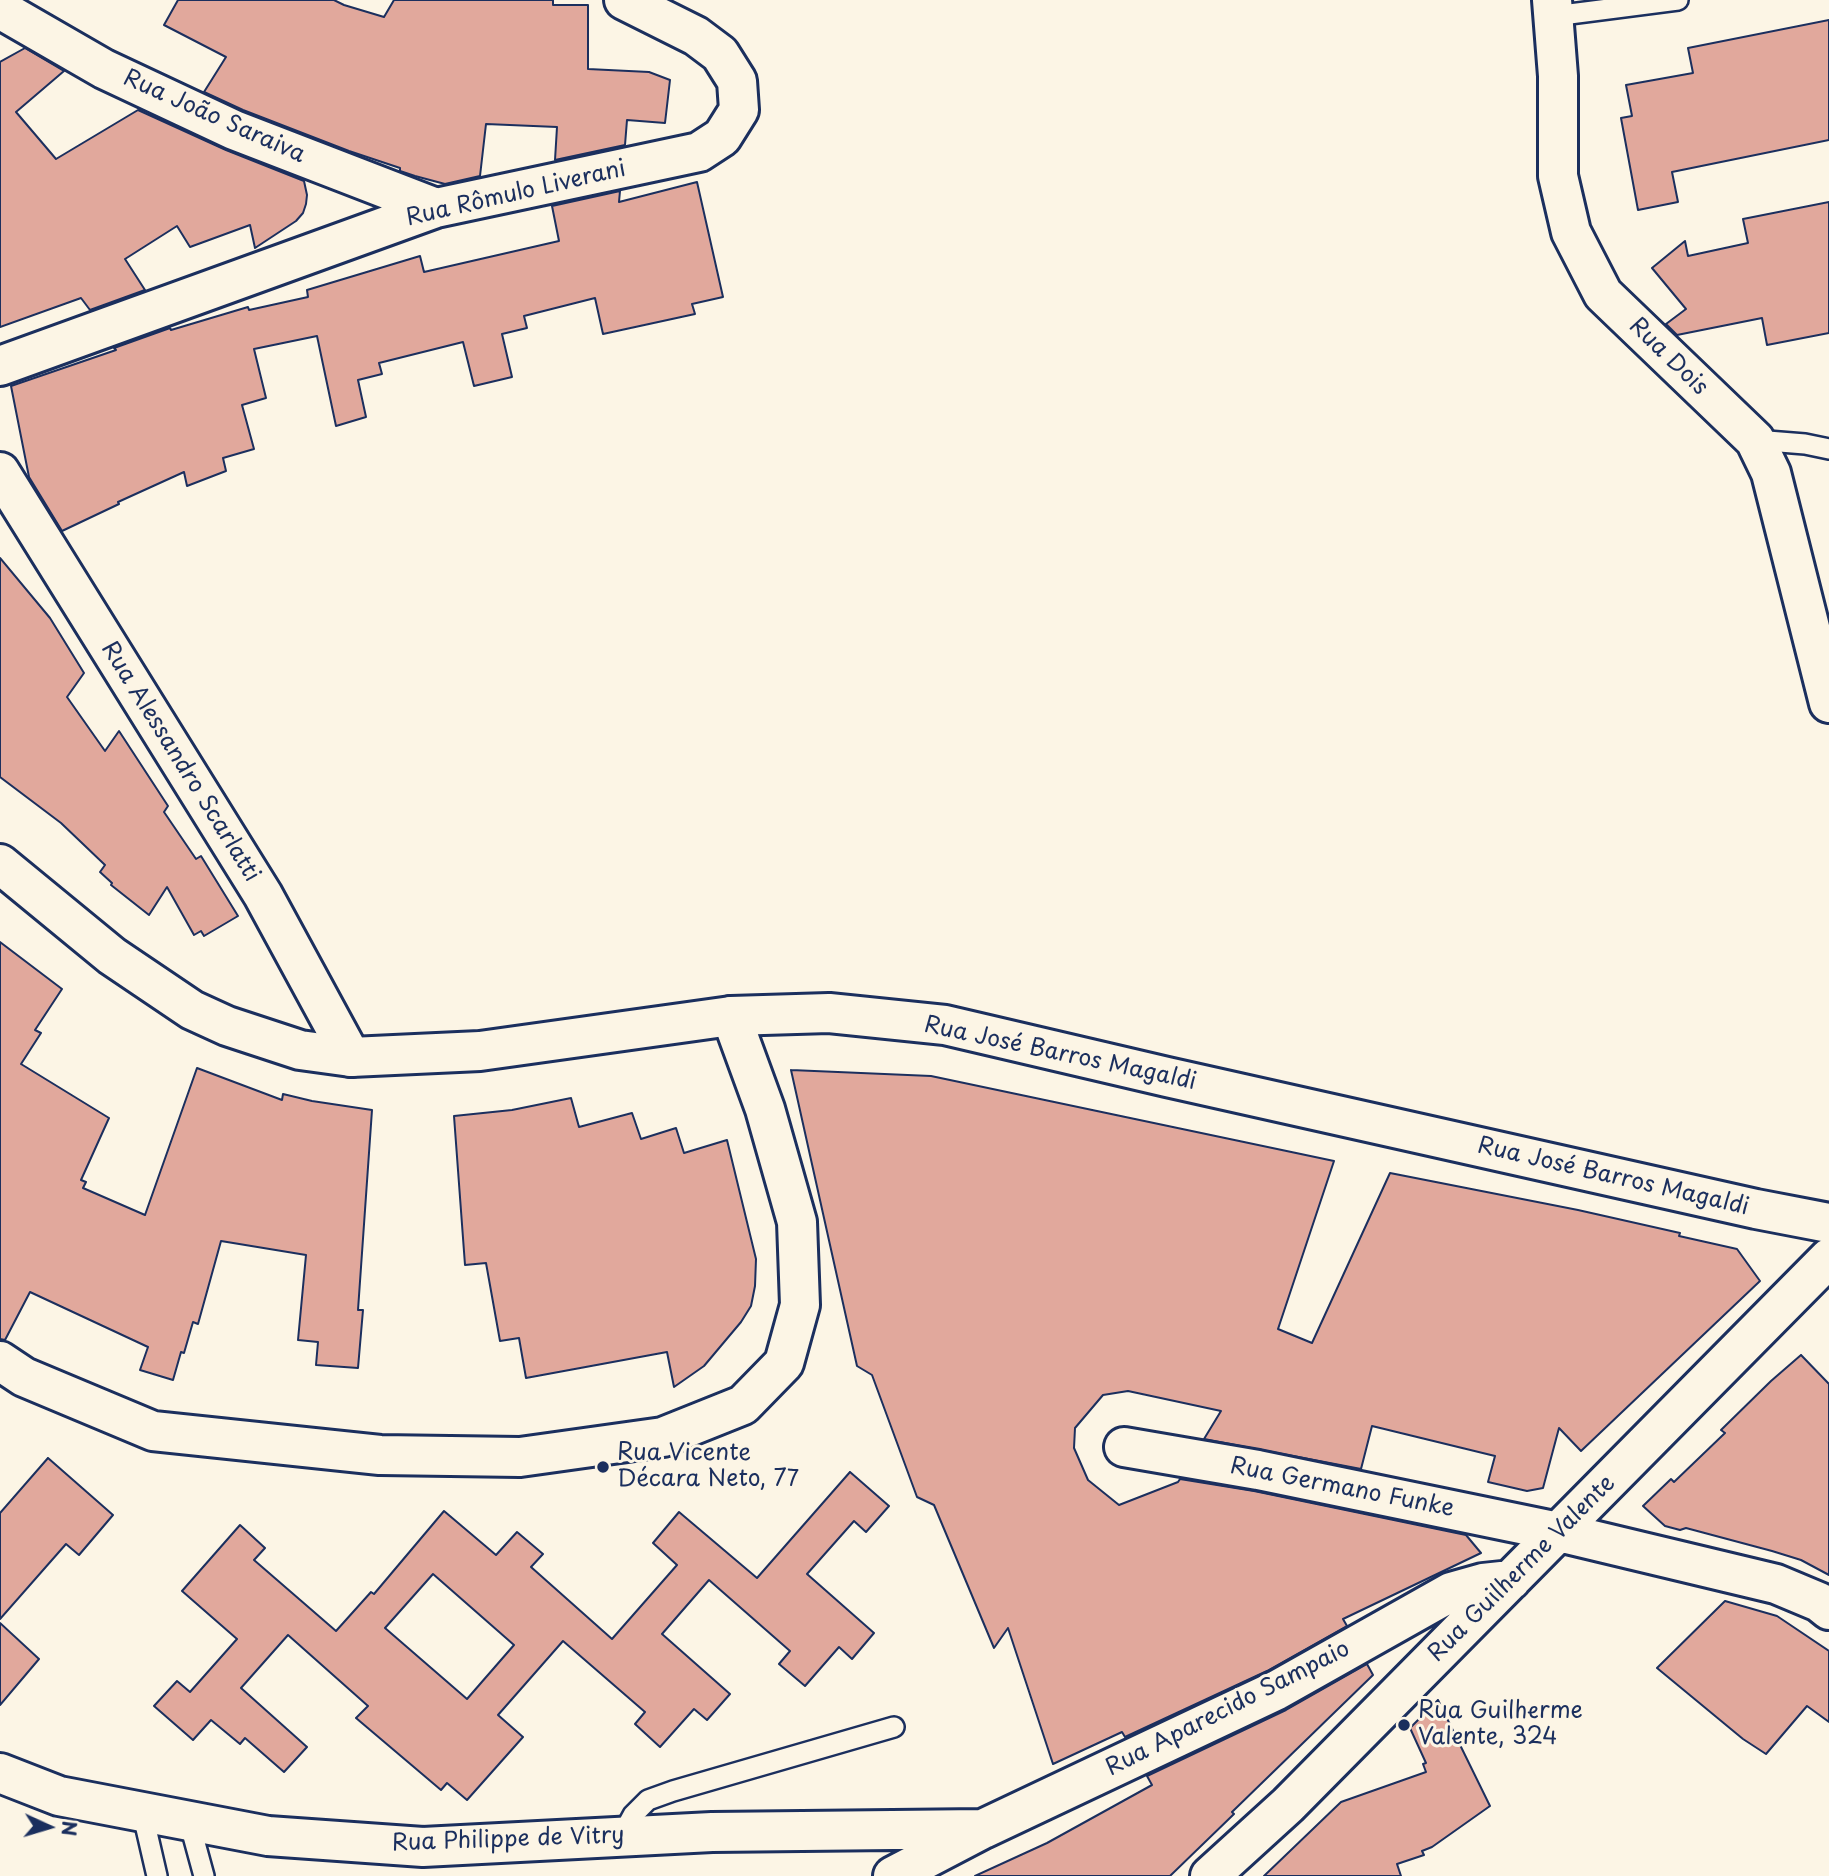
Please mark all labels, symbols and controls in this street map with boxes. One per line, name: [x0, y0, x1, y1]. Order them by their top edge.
street label: Rua João Saraiva: [119, 65, 309, 169]
street label: Rua Rômulo Liverani: [403, 155, 629, 233]
street label: Rua Dois: [1623, 313, 1713, 401]
street label: Rua Alessandro Scarlatti: [95, 637, 265, 887]
street label: Rua José Barros Magaldi: [921, 1012, 1199, 1096]
street label: Rua José Barros Magaldi: [1475, 1132, 1751, 1222]
place label: Rua Vicente Décara Neto, 77: [617, 1440, 799, 1494]
street label: Rua Germano Funke: [1228, 1453, 1456, 1523]
marker: Rua Vicente Décara Neto, 77: [595, 1459, 611, 1475]
street label: Rua Guilherme Valente: [1423, 1470, 1621, 1668]
street label: Rua Aparecido Sampaio: [1101, 1635, 1355, 1783]
place label: Rua Guilherme Valente, 324: [1418, 1698, 1583, 1752]
marker: Rua Guilherme Valente, 324: [1396, 1717, 1412, 1733]
north arrow: [14, 1792, 84, 1862]
text: N: [55, 1820, 84, 1837]
street label: Rua Philippe de Vitry: [391, 1822, 625, 1858]

